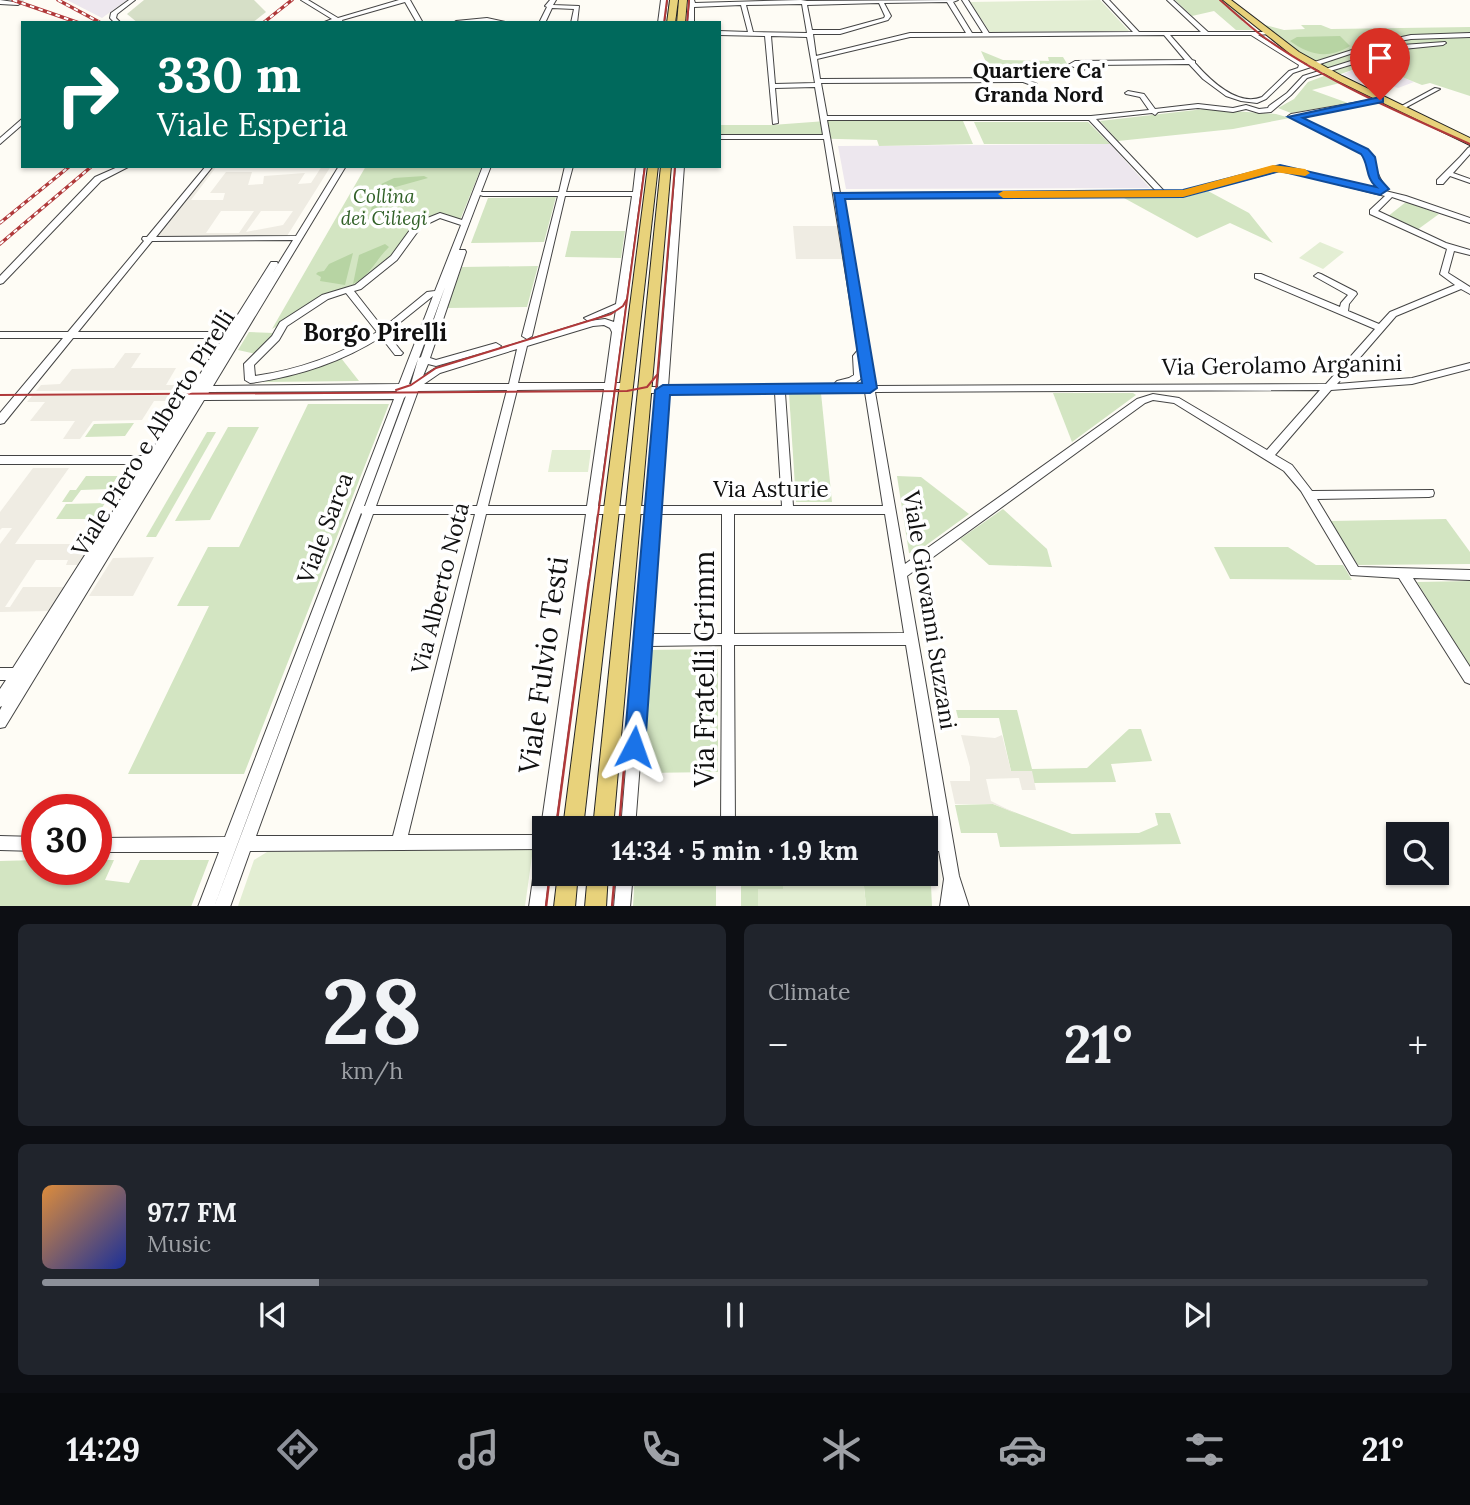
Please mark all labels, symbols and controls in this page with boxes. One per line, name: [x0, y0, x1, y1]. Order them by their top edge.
pin: [1350, 28, 1410, 100]
icon: arrive: [1361, 39, 1399, 77]
text: 330 m: [157, 43, 301, 105]
icon: right: [42, 49, 133, 140]
district label: Quartiere Ca' Granda Nord: [973, 57, 1105, 108]
text: Viale Esperia: [157, 104, 348, 145]
park label: Collina dei Ciliegi: [341, 184, 427, 230]
street label: Viale Piero e Alberto Pirelli: [64, 304, 240, 562]
district label: Borgo Pirelli: [303, 317, 447, 348]
street label: Via Gerolamo Arganini: [1161, 348, 1402, 381]
street label: Viale Sarca: [290, 468, 359, 588]
street label: Via Asturie: [712, 474, 829, 503]
street label: Viale Giovanni Suzzani: [897, 488, 964, 731]
street label: Via Alberto Nota: [404, 499, 475, 678]
street label: Via Fratelli Grimm: [686, 551, 722, 788]
street label: Viale Fulvio Testi: [510, 554, 576, 777]
position arrow: [597, 710, 671, 784]
speed limit sign: 30: [21, 794, 112, 885]
map controls: [1386, 822, 1449, 885]
button: search: [1386, 822, 1449, 885]
text: 14:34 · 5 min · 1.9 km: [612, 834, 858, 867]
text: 28: [322, 952, 422, 1069]
text: Climate: [768, 977, 850, 1006]
text: 21°: [1064, 1011, 1132, 1077]
text: −: [768, 1021, 788, 1069]
text: +: [1408, 1021, 1428, 1069]
text: km/h: [341, 1056, 403, 1085]
text: 97.7 FM: [147, 1196, 237, 1229]
text: Music: [147, 1229, 211, 1258]
icon: previous: [254, 1296, 292, 1334]
icon: pause: [716, 1296, 754, 1334]
icon: next: [1178, 1296, 1216, 1334]
icon: directions: [273, 1425, 322, 1474]
icon: music: [454, 1425, 503, 1474]
icon: phone: [636, 1425, 685, 1474]
icon: climate: [817, 1425, 866, 1474]
icon: car: [998, 1425, 1047, 1474]
icon: filters: [1180, 1425, 1229, 1474]
text: 14:29: [66, 1429, 140, 1470]
text: 21°: [1361, 1429, 1404, 1470]

